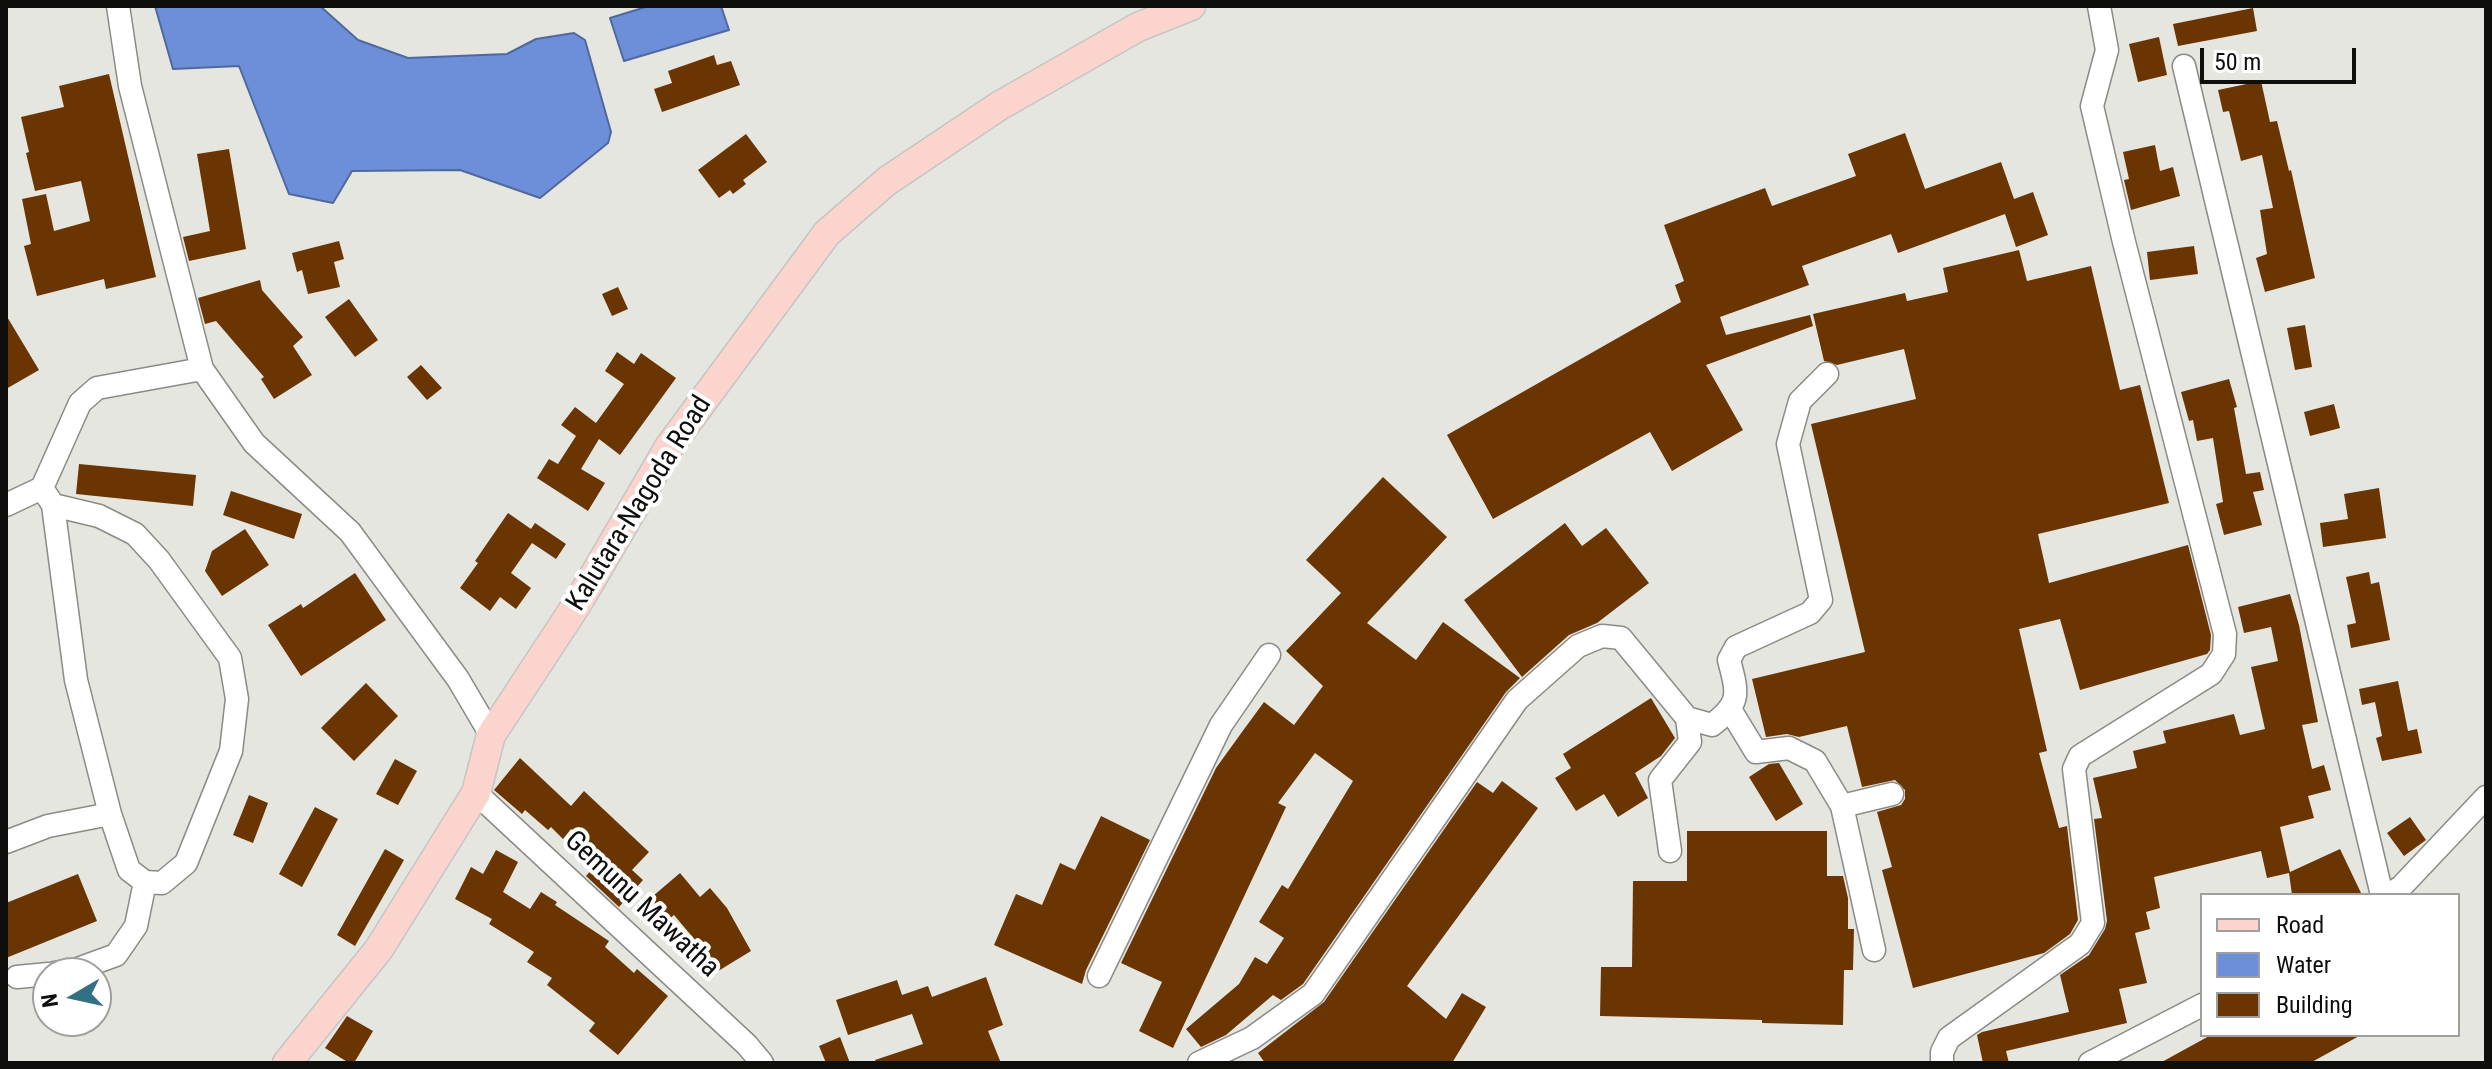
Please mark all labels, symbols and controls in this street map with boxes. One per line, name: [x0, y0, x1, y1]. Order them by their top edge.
scale bar: [2204, 32, 2360, 82]
text: 50 m: [2214, 48, 2261, 76]
street label: Kalutara-Nagoda Road: [560, 390, 720, 618]
street label: Gemunu Mawatha: [557, 825, 725, 985]
legend: [2200, 893, 2460, 1037]
text: Road: [2276, 911, 2324, 939]
text: Water: [2276, 951, 2331, 979]
north arrow: [32, 957, 112, 1037]
text: Building: [2276, 991, 2353, 1019]
text: N: [36, 992, 63, 1009]

